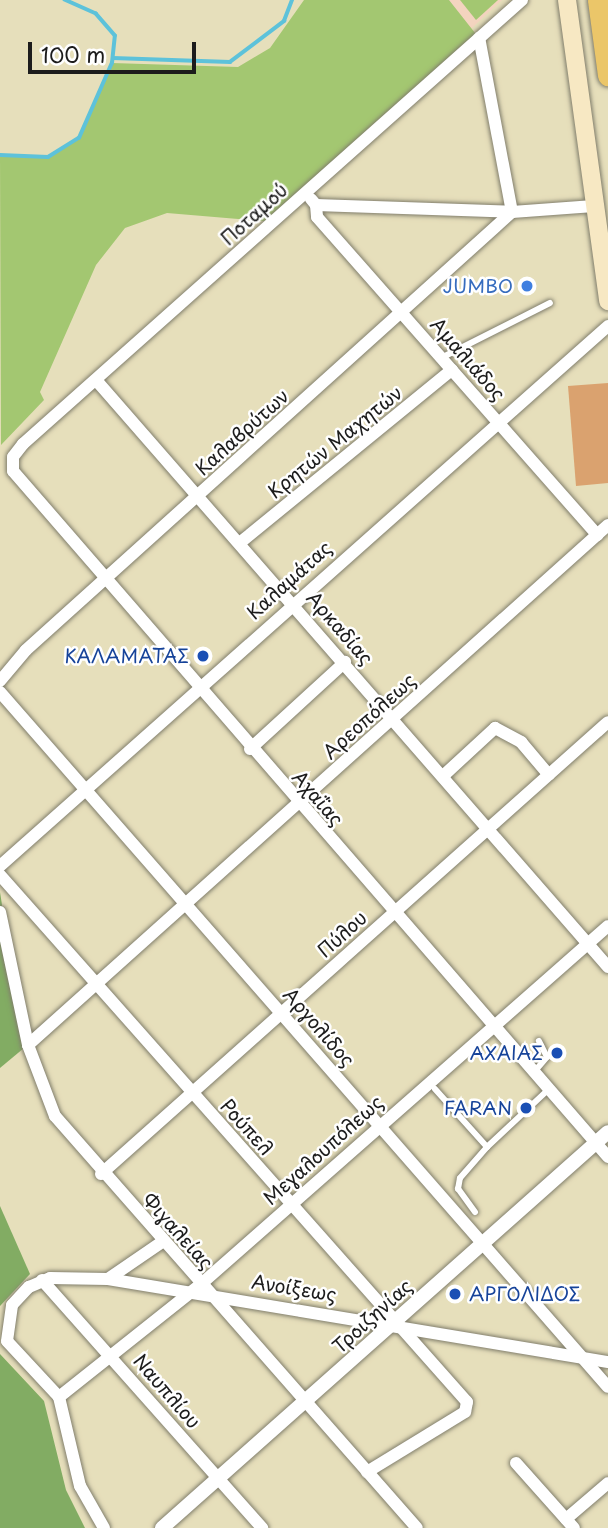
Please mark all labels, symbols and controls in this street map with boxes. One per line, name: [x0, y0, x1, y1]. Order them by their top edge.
scale bar: [32, 28, 200, 72]
text: 100 m: [41, 38, 105, 70]
street label: Ποταμού: [216, 178, 292, 250]
place label: JUMBO: [443, 275, 513, 297]
marker: JUMBO: [519, 278, 535, 294]
street label: Αμαλιάδος: [426, 313, 510, 405]
street label: Κρητών Μαχητών: [263, 381, 407, 503]
street label: Καλαβρύτων: [191, 384, 293, 480]
street label: Καλαμάτας: [242, 536, 336, 624]
street label: Αρκαδίας: [302, 587, 378, 669]
place label: ΚΑΛΑΜΑΤΑΣ: [64, 645, 189, 667]
marker: ΚΑΛΑΜΑΤΑΣ: [195, 648, 211, 664]
street label: Αρεοπόλεως: [318, 669, 420, 763]
street label: Αχαΐας: [288, 766, 348, 830]
street label: Πύλου: [313, 906, 371, 962]
street label: Αργολίδος: [279, 983, 359, 1071]
place label: AXAΙΑΣ: [470, 1042, 543, 1064]
marker: AXAΙΑΣ: [549, 1045, 565, 1061]
street label: Μεγαλουπόλεως: [259, 1091, 387, 1209]
street label: Ρούπελ: [216, 1094, 278, 1160]
place label: FARAN: [444, 1097, 512, 1119]
marker: FARAN: [518, 1100, 534, 1116]
street label: Φιγαλείας: [138, 1188, 218, 1274]
street label: Ανοίξεως: [250, 1270, 338, 1306]
street label: Τροιζηνίας: [328, 1274, 416, 1358]
place label: ΑΡΓΟΛΙΔΟΣ: [469, 1283, 580, 1305]
marker: ΑΡΓΟΛΙΔΟΣ: [447, 1286, 463, 1302]
street label: Ναυπλίου: [129, 1349, 205, 1433]

